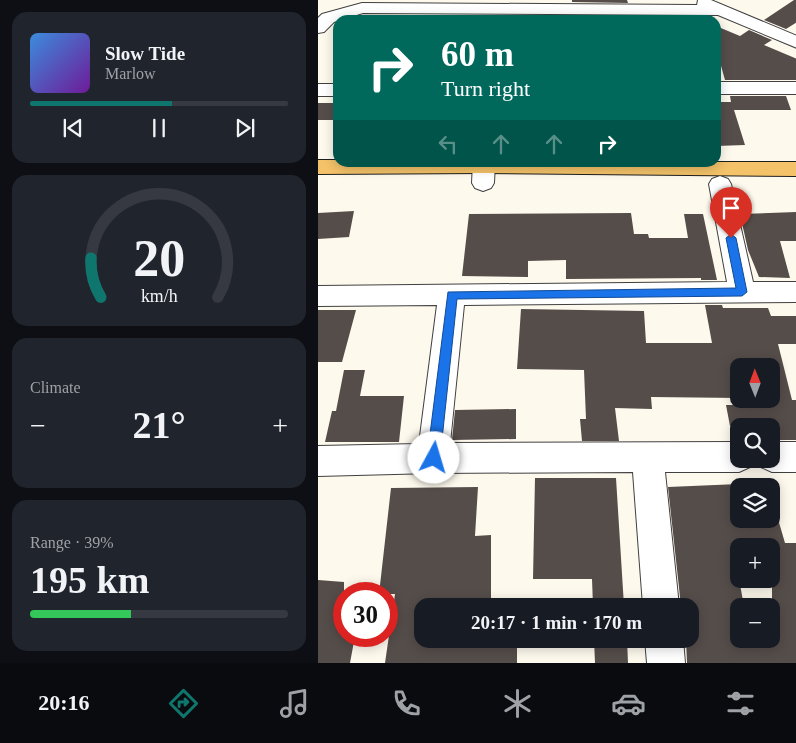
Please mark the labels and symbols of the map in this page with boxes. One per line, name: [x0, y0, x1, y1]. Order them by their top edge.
pin: [710, 187, 752, 238]
north arrow: [730, 358, 780, 408]
position arrow: [407, 431, 459, 483]
speed limit sign: 30: [333, 582, 398, 647]

